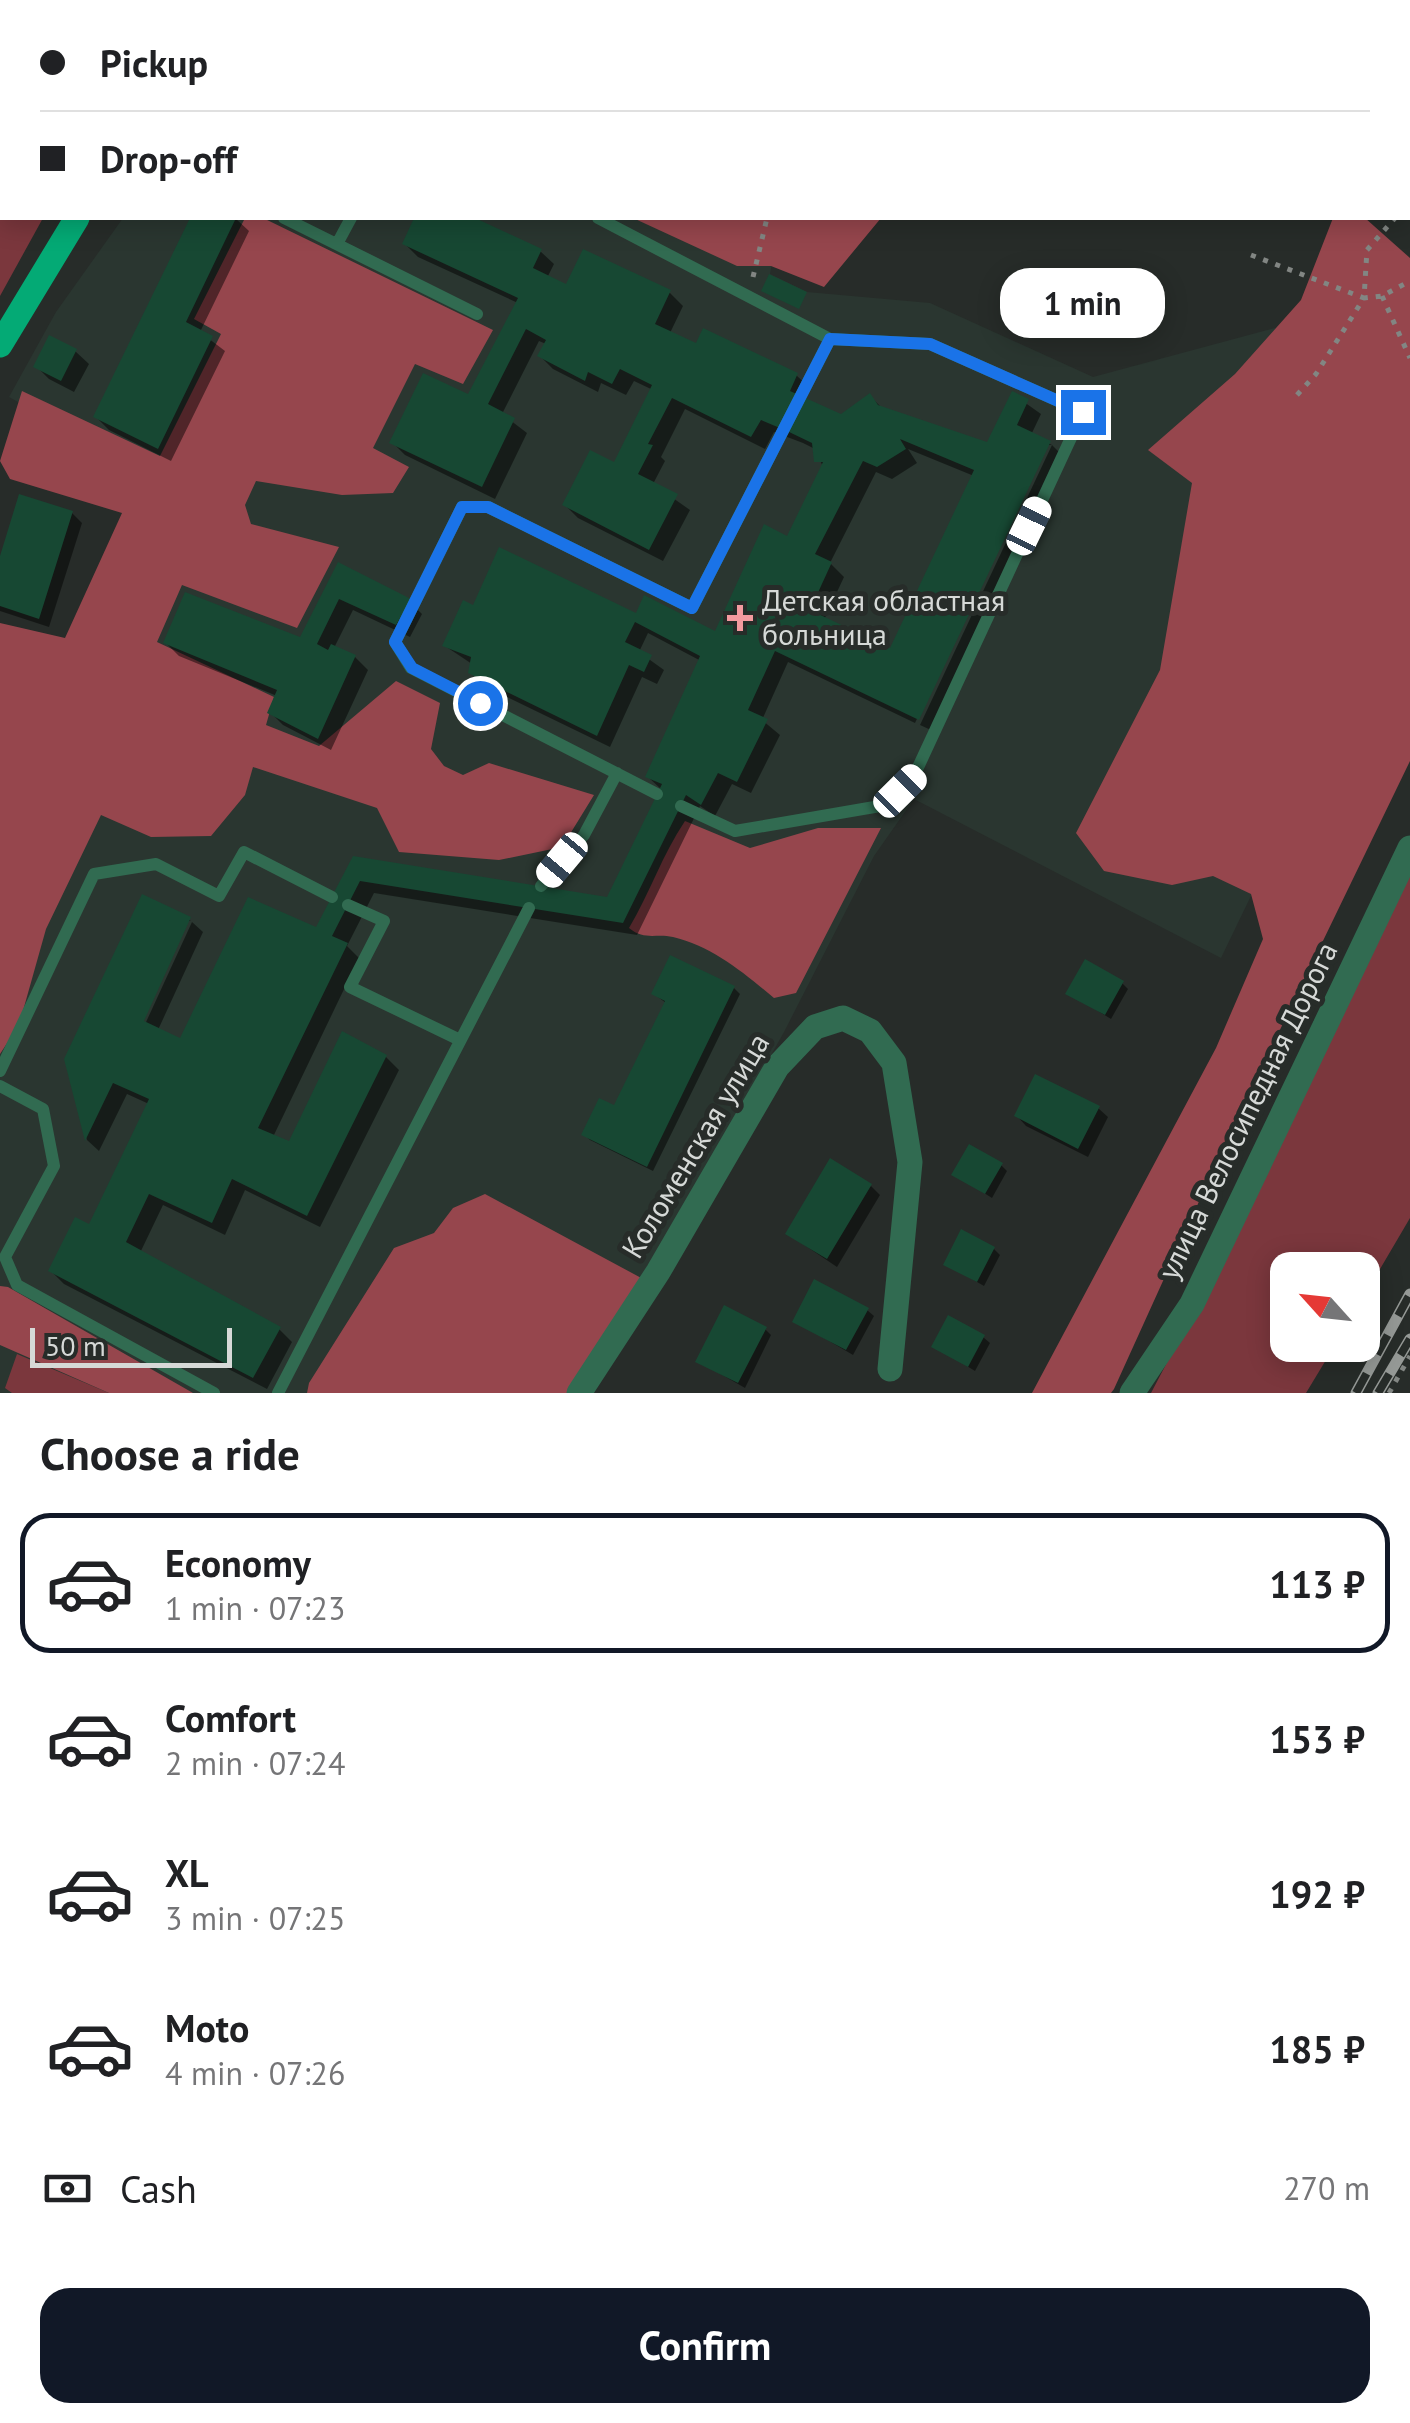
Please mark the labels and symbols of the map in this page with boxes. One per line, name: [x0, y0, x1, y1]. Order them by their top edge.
callout: 1 min: [1000, 267, 1166, 337]
route end: [1061, 390, 1106, 435]
car: [1002, 492, 1056, 560]
place label: Детская областная больница: [762, 580, 1005, 653]
marker: Детская областная больница: [727, 605, 753, 631]
route start: [458, 681, 503, 726]
car: [868, 759, 932, 823]
car: [531, 827, 593, 893]
street label: улица Велосипедная Дорога: [1148, 935, 1345, 1285]
street label: Коломенская улица: [612, 1026, 777, 1265]
north arrow: [1270, 1252, 1380, 1362]
scale bar: [30, 1323, 232, 1368]

